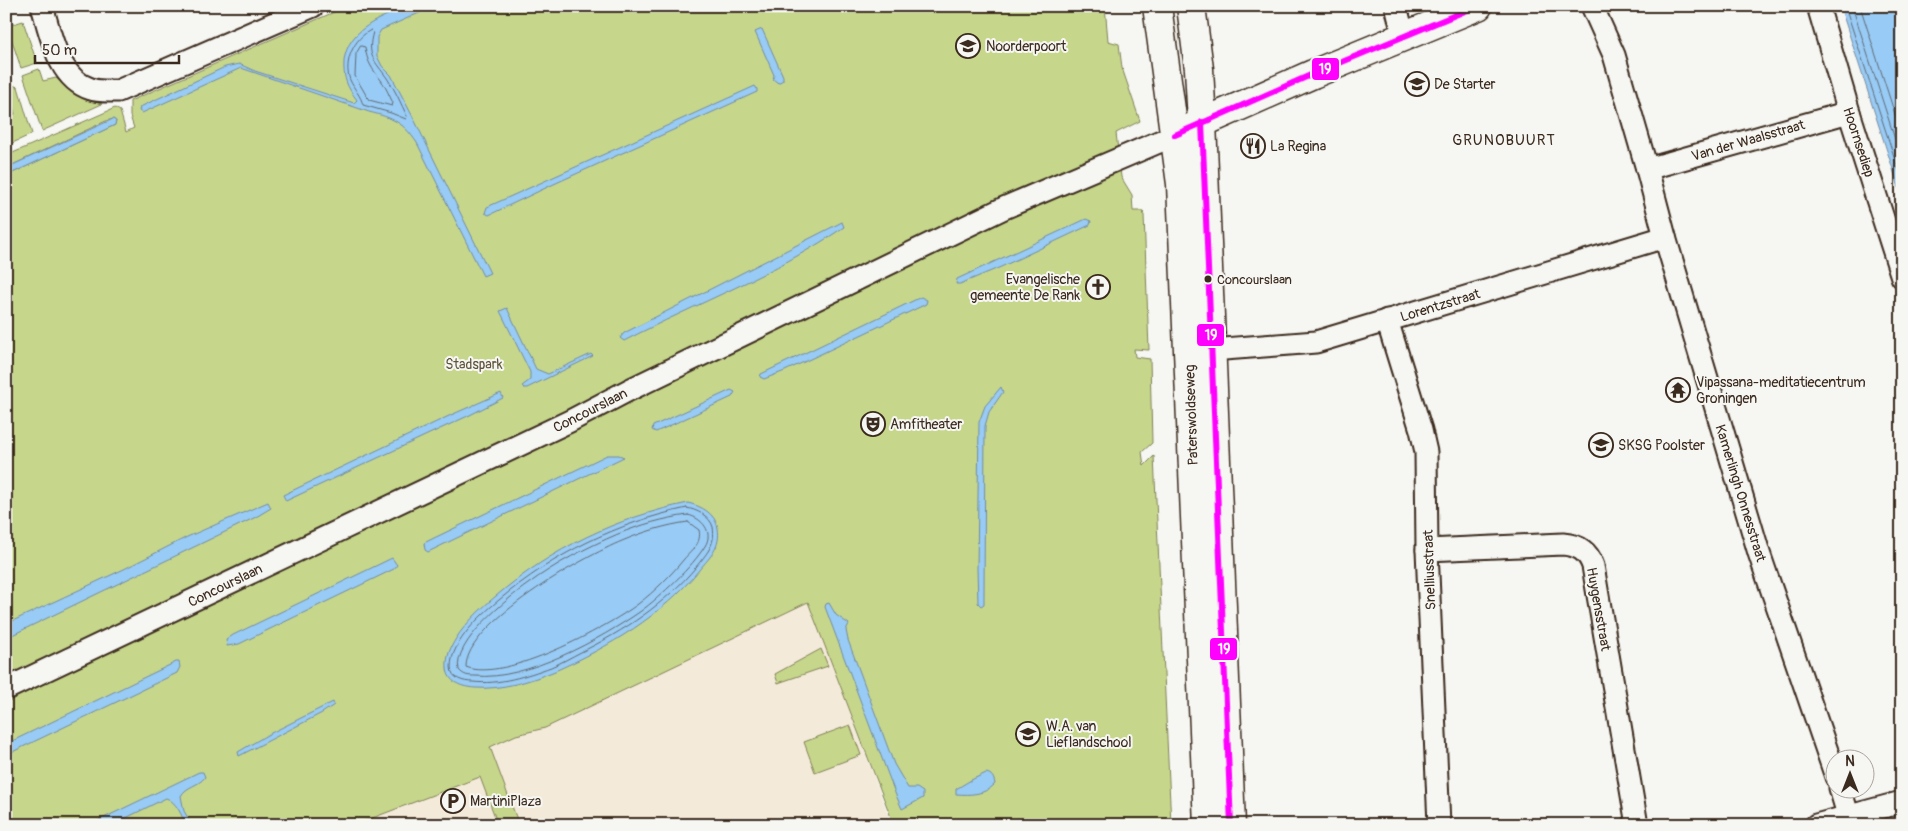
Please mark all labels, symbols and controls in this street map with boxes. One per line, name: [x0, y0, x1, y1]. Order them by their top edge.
scale bar: [35, 32, 179, 64]
school or university icon: Noorderpoort: [955, 33, 981, 59]
place label: Noorderpoort: [986, 38, 1067, 55]
text: 50 m: [42, 41, 77, 60]
line badge: 19: [1311, 57, 1340, 81]
text: 19: [1319, 61, 1331, 78]
school or university icon: De Starter: [1404, 71, 1430, 97]
place label: De Starter: [1434, 76, 1496, 93]
street label: Hoornsediep: [1839, 105, 1878, 180]
street label: Van der Waalsstraat: [1690, 116, 1807, 165]
district label: GRUNOBUURT: [1452, 131, 1556, 150]
restaurant icon: La Regina: [1240, 133, 1266, 159]
place label: La Regina: [1270, 138, 1326, 155]
place label: Evangelische gemeente De Rank: [970, 271, 1080, 304]
place label: Concourslaan: [1217, 272, 1292, 288]
church icon: Evangelische gemeente De Rank: [1085, 274, 1111, 300]
marker: Concourslaan: [1203, 274, 1213, 284]
street label: Lorentzstraat: [1398, 285, 1482, 326]
line badge: 19: [1196, 323, 1225, 347]
text: 19: [1205, 327, 1217, 344]
park label: Stadspark: [445, 356, 503, 373]
street label: Paterswoldseweg: [1181, 364, 1202, 466]
place label: Vipassana-meditatiecentrum Groningen: [1696, 374, 1866, 407]
temple icon: Vipassana-meditatiecentrum Groningen: [1665, 377, 1691, 403]
street label: Concourslaan: [550, 385, 630, 436]
theatre icon: Amfitheater: [860, 411, 886, 437]
place label: Amfitheater: [890, 416, 962, 433]
street label: Kamerlingh Onnesstraat: [1712, 422, 1770, 564]
school or university icon: SKSG Poolster: [1588, 432, 1614, 458]
place label: SKSG Poolster: [1618, 437, 1705, 454]
street label: Snelliusstraat: [1420, 529, 1439, 611]
street label: Concourslaan: [185, 560, 265, 611]
street label: Huygensstraat: [1583, 566, 1614, 653]
line badge: 19: [1209, 637, 1238, 661]
text: 19: [1218, 641, 1230, 658]
place label: W.A. van Lieflandschool: [1046, 718, 1131, 751]
school or university icon: W.A. van Lieflandschool: [1015, 721, 1041, 747]
north arrow: [1826, 748, 1876, 798]
text: N: [1845, 753, 1855, 770]
parking icon: MartiniPlaza: [440, 788, 466, 814]
place label: MartiniPlaza: [470, 793, 541, 810]

